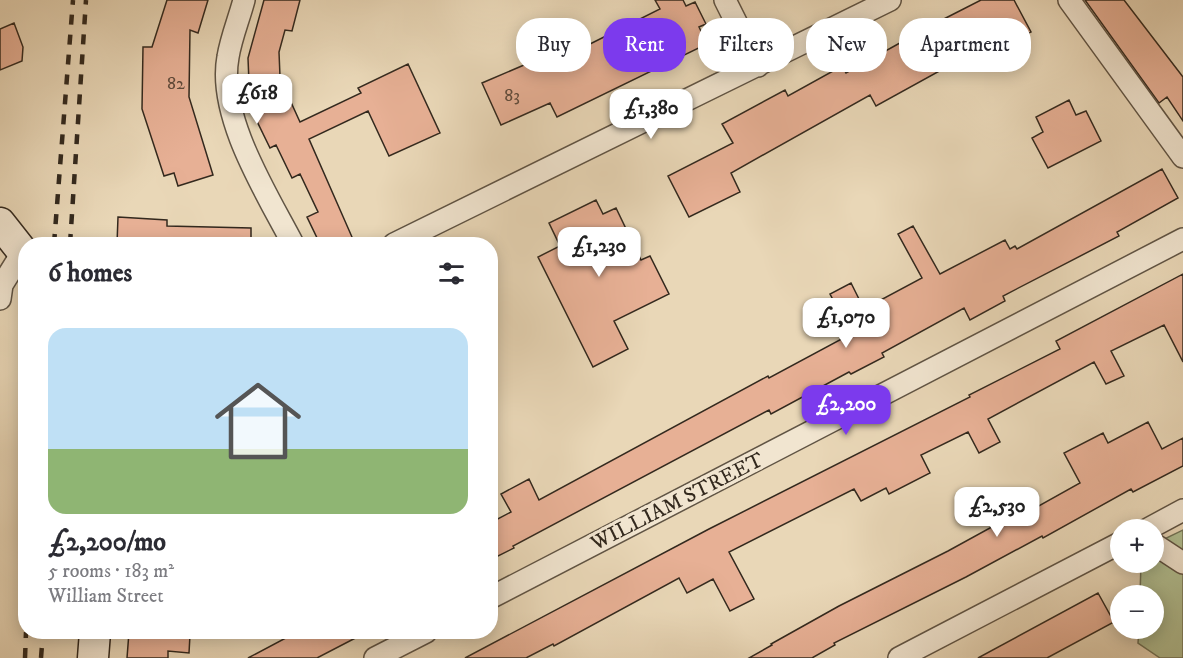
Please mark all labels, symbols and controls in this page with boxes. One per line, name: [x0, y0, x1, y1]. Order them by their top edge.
chip: Buy: [516, 18, 591, 72]
chip: Rent: [603, 18, 686, 72]
chip: Filters: [698, 18, 794, 72]
chip: New: [806, 18, 887, 72]
chip: Apartment: [899, 18, 1031, 72]
house number: 82: [167, 73, 185, 95]
pin: £618: [221, 74, 293, 125]
text: £618: [236, 81, 278, 106]
house number: 83: [504, 85, 520, 107]
pin: £1,380: [602, 89, 700, 140]
text: £1,380: [624, 96, 678, 121]
pin: £1,230: [550, 227, 648, 278]
text: £1,230: [572, 234, 626, 259]
text: 6 homes: [48, 257, 132, 290]
icon: filters: [435, 257, 468, 290]
pin: £1,070: [797, 298, 895, 349]
text: £1,070: [817, 305, 875, 330]
icon: home: [204, 367, 312, 475]
pin: £2,200: [797, 385, 895, 436]
text: £2,200: [816, 392, 876, 417]
street label: WILLIAM STREET: [586, 447, 768, 557]
pin: £2,530: [948, 487, 1046, 538]
text: £2,530: [968, 494, 1026, 519]
map controls: [1110, 519, 1164, 639]
button: +: [1110, 519, 1164, 573]
text: £2,200/mo: [48, 526, 166, 559]
text: 5 rooms · 183 m²: [48, 559, 174, 584]
text: William Street: [48, 584, 164, 609]
button: −: [1110, 585, 1164, 639]

